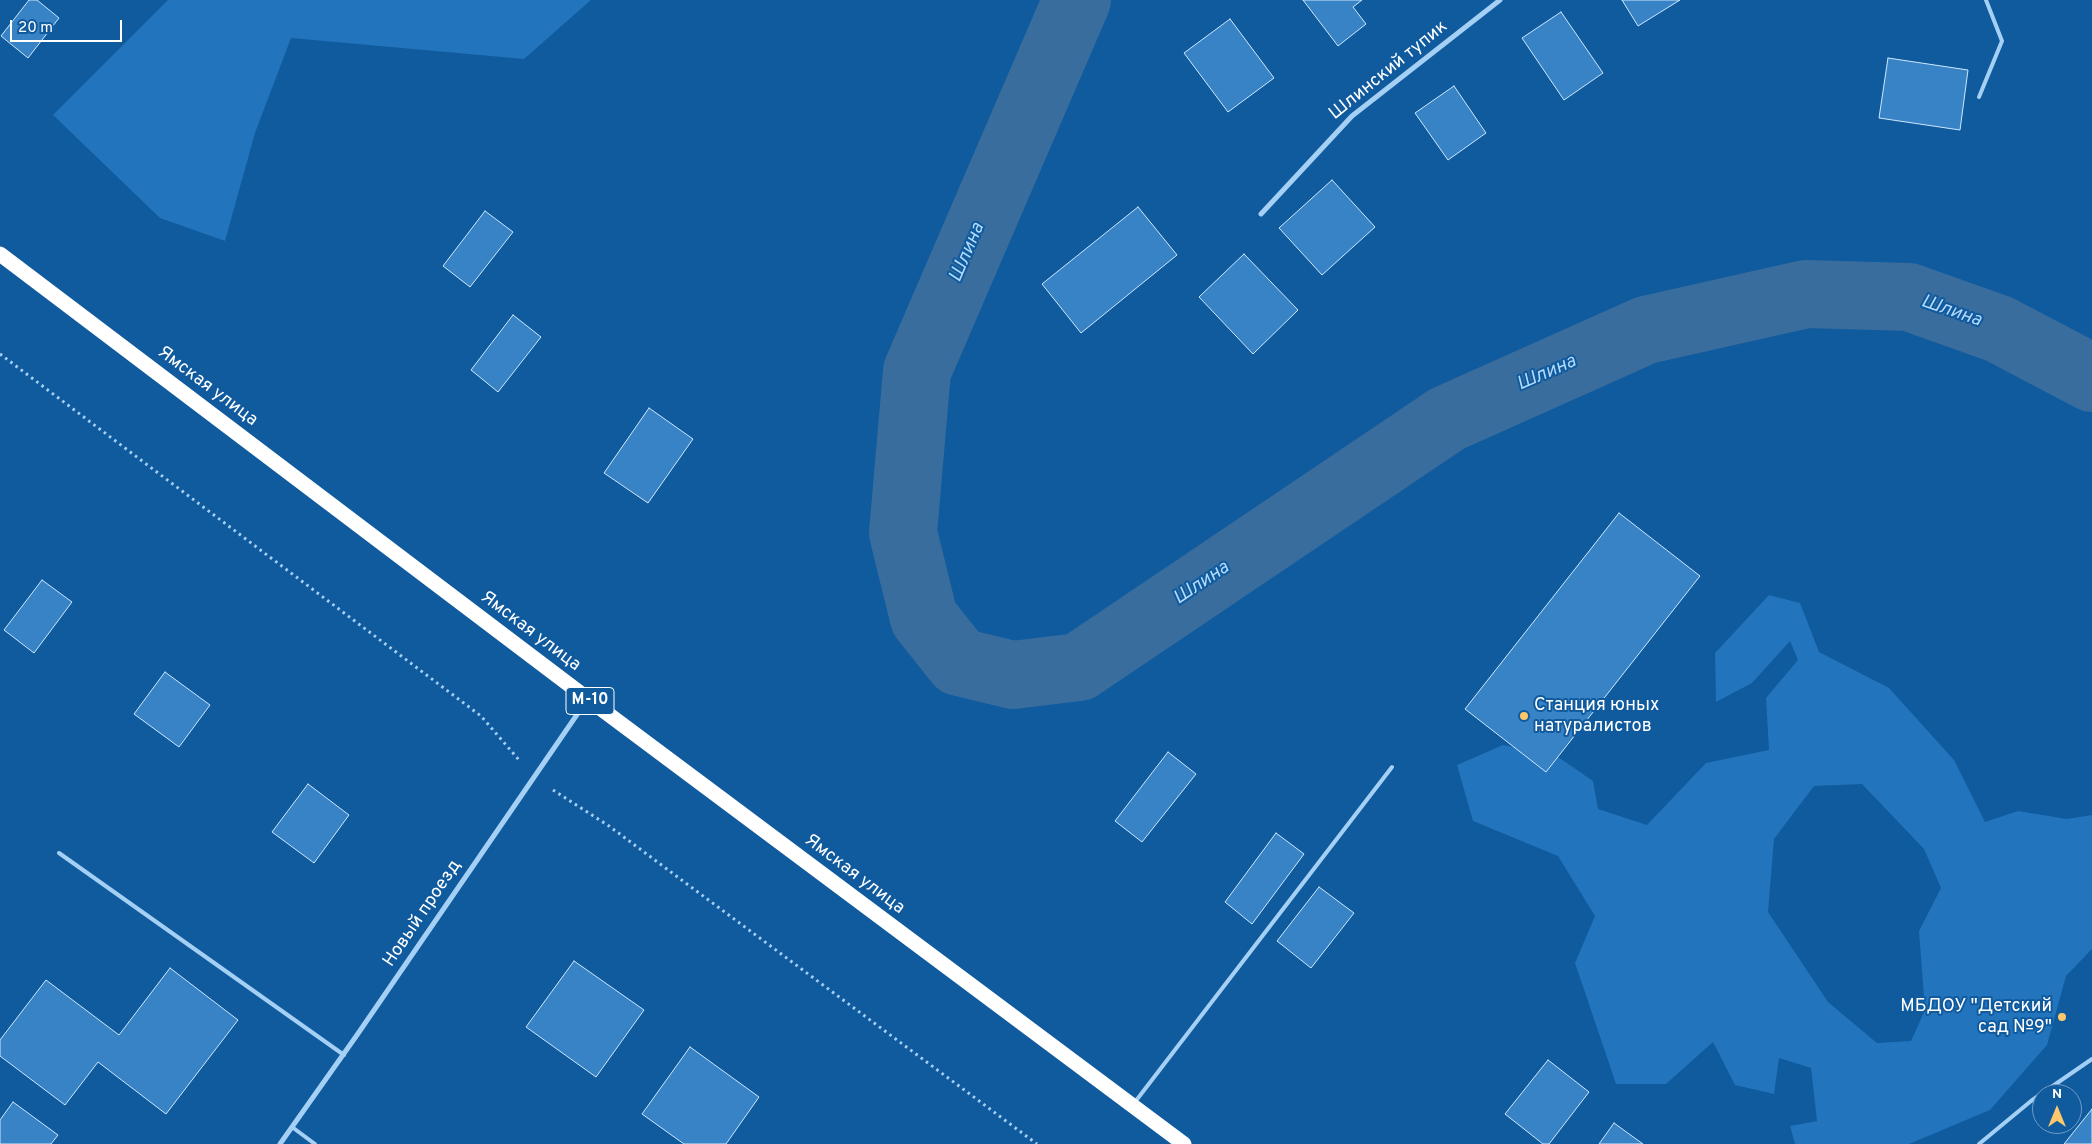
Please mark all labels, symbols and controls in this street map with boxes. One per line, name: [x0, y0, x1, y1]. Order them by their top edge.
scale bar: [12, 10, 125, 42]
street label: Шлинский тупик: [1326, 17, 1452, 125]
text: 20 m: [18, 19, 53, 38]
water label: Шлина: [945, 220, 991, 286]
water label: Шлина: [1918, 291, 1984, 333]
street label: Ямская улица: [153, 342, 261, 432]
water label: Шлина: [1514, 351, 1580, 397]
water label: Шлина: [1170, 557, 1234, 611]
street label: Ямская улица: [476, 587, 584, 677]
road number: М-10: [566, 688, 614, 714]
place label: Станция юных натуралистов: [1534, 695, 1659, 738]
marker: Станция юных натуралистов: [1518, 710, 1530, 722]
street label: Ямская улица: [800, 830, 908, 920]
street label: Новый проезд: [379, 856, 467, 972]
place label: МБДОУ "Детский сад №9": [1900, 996, 2052, 1038]
marker: МБДОУ "Детский сад №9": [2056, 1011, 2068, 1023]
north arrow: [2032, 1084, 2082, 1134]
text: N: [2052, 1086, 2062, 1103]

